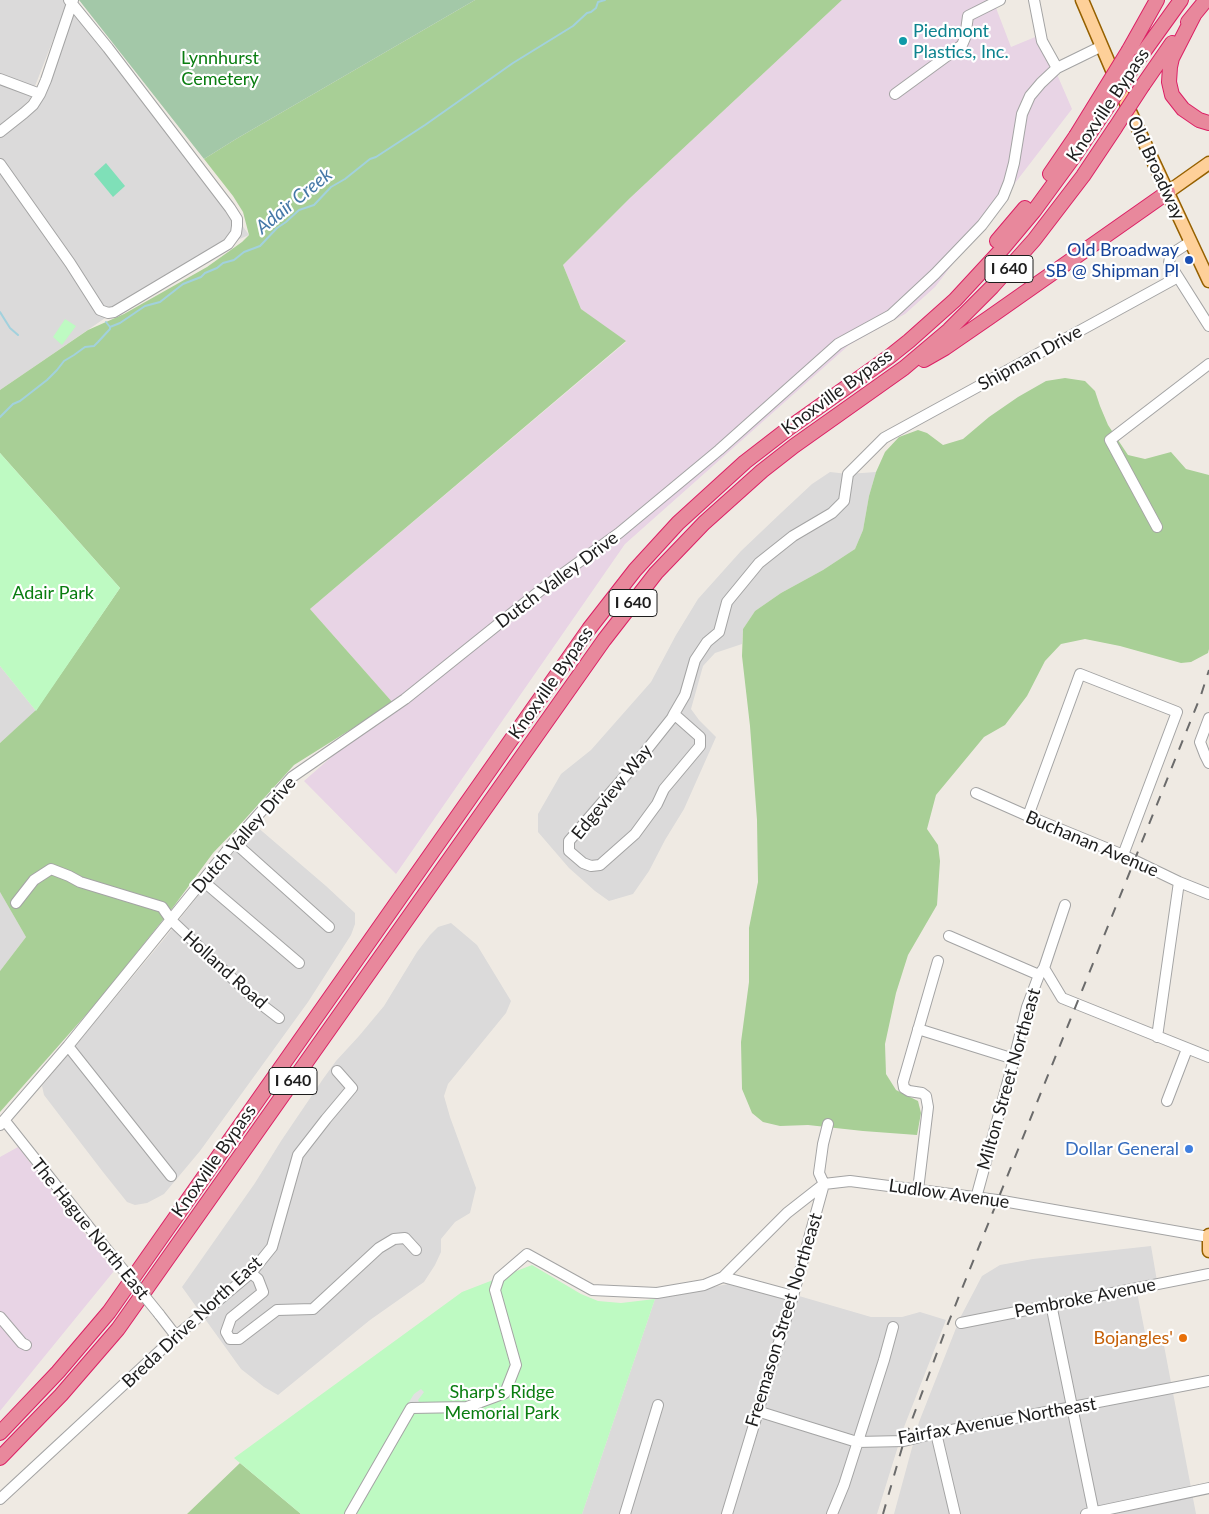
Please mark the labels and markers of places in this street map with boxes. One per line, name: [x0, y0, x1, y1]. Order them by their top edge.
place label: Piedmont Plastics, Inc.: [913, 20, 1009, 62]
marker: Piedmont Plastics, Inc.: [897, 35, 909, 47]
place label: Old Broadway SB @ Shipman Pl: [1046, 239, 1179, 282]
marker: Old Broadway SB @ Shipman Pl: [1183, 254, 1195, 266]
place label: Dollar General: [1065, 1138, 1179, 1160]
marker: Dollar General: [1183, 1143, 1195, 1155]
place label: Bojangles': [1093, 1327, 1173, 1349]
marker: Bojangles': [1177, 1332, 1189, 1344]

